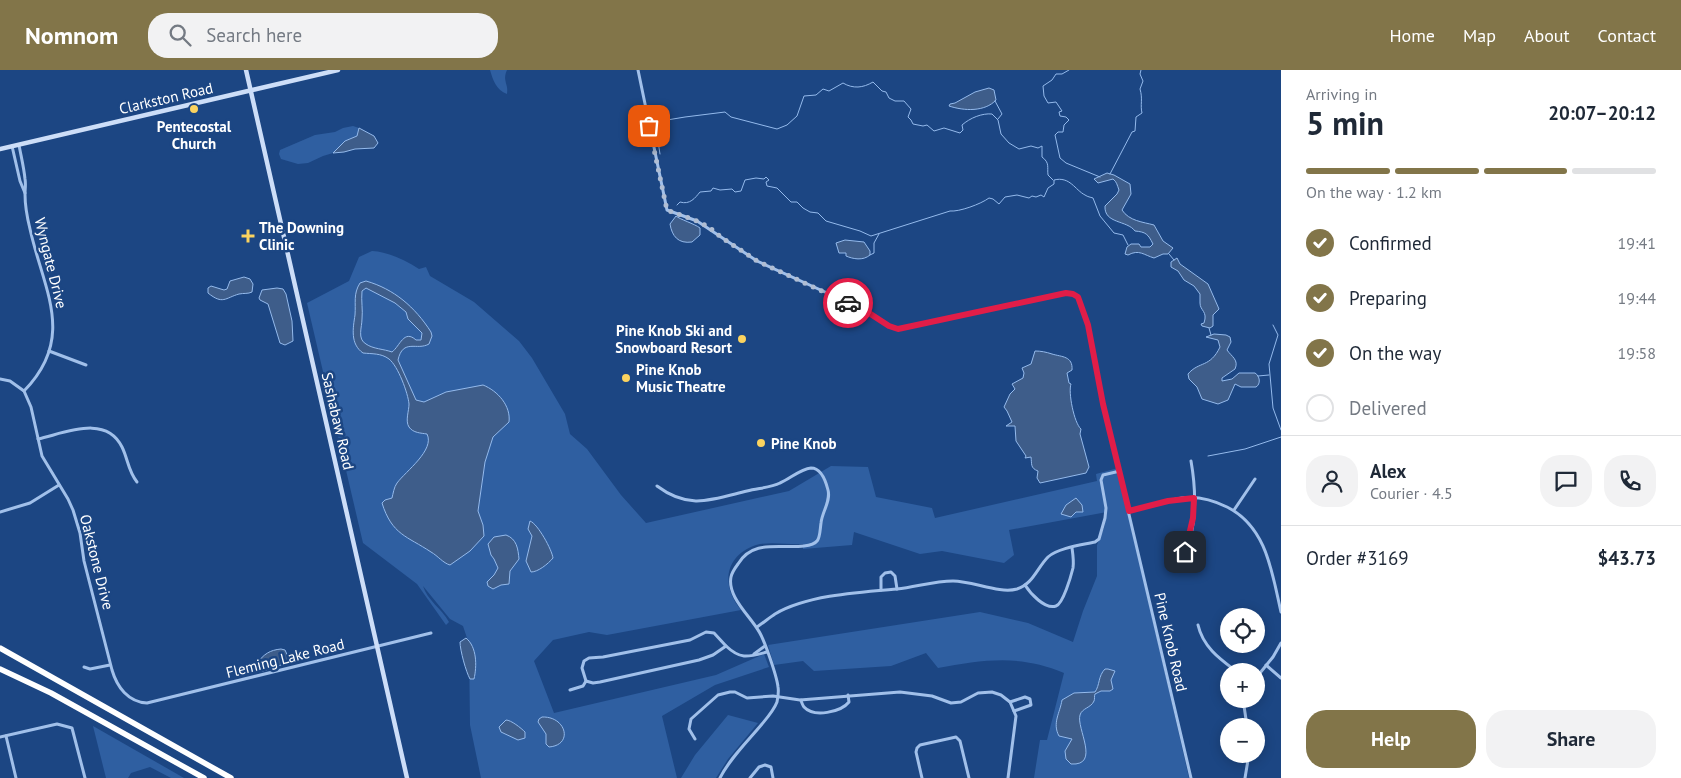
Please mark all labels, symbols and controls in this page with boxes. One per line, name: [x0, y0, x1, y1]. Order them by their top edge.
search box: [148, 13, 498, 58]
text: Nomnom: [25, 20, 118, 51]
icon: search: [166, 21, 194, 49]
text: Search here: [206, 23, 302, 47]
text: Home: [1389, 24, 1435, 47]
text: Map: [1463, 24, 1496, 47]
text: About: [1524, 24, 1570, 47]
text: Contact: [1598, 24, 1656, 47]
street label: Clarkston Road: [117, 78, 215, 118]
text: Arriving in: [1306, 84, 1377, 104]
text: 20:07–20:12: [1548, 101, 1656, 125]
text: 5 min: [1306, 102, 1384, 144]
marker: Pentecostal Church: [188, 103, 200, 115]
pin: [628, 105, 670, 147]
icon: bag: [635, 112, 663, 140]
place label: Pentecostal Church: [157, 117, 232, 153]
text: On the way · 1.2 km: [1306, 182, 1442, 202]
street label: Wyngate Drive: [31, 216, 71, 310]
place label: The Downing Clinic: [259, 218, 344, 254]
marker: The Downing Clinic: [241, 229, 255, 243]
icon: check: [1306, 229, 1334, 257]
text: Confirmed: [1349, 231, 1432, 255]
text: 19:41: [1618, 233, 1656, 253]
courier: [823, 278, 873, 328]
icon: check: [1306, 284, 1334, 312]
text: Preparing: [1349, 286, 1427, 310]
text: 19:44: [1618, 288, 1656, 308]
icon: car: [834, 289, 862, 317]
place label: Pine Knob Ski and Snowboard Resort: [615, 321, 733, 357]
marker: Pine Knob Ski and Snowboard Resort: [736, 333, 748, 345]
icon: check: [1306, 339, 1334, 367]
text: On the way: [1349, 341, 1441, 365]
text: 19:58: [1618, 343, 1656, 363]
place label: Pine Knob Music Theatre: [636, 360, 726, 396]
street label: Sashabaw Road: [318, 370, 358, 472]
marker: Pine Knob Music Theatre: [620, 372, 632, 384]
text: Delivered: [1349, 396, 1427, 420]
place label: Pine Knob: [771, 434, 836, 453]
marker: Pine Knob: [755, 437, 767, 449]
button: person: [1306, 455, 1358, 507]
button: chat: [1540, 455, 1592, 507]
button: phone: [1604, 455, 1656, 507]
text: Alex: [1370, 459, 1406, 483]
text: Courier · 4.5: [1370, 483, 1453, 503]
street label: Oakstone Drive: [76, 512, 118, 612]
pin: [1164, 531, 1206, 573]
icon: home: [1171, 538, 1199, 566]
text: Order #3169: [1306, 546, 1409, 570]
text: $43.73: [1597, 546, 1656, 570]
street label: Pine Knob Road: [1150, 591, 1192, 693]
map controls: [1220, 608, 1265, 763]
button: locate: [1220, 608, 1265, 653]
street label: Fleming Lake Road: [224, 634, 346, 682]
button: +: [1220, 663, 1265, 708]
button: Help: [1306, 710, 1476, 768]
button: Share: [1486, 710, 1656, 768]
button: −: [1220, 718, 1265, 763]

